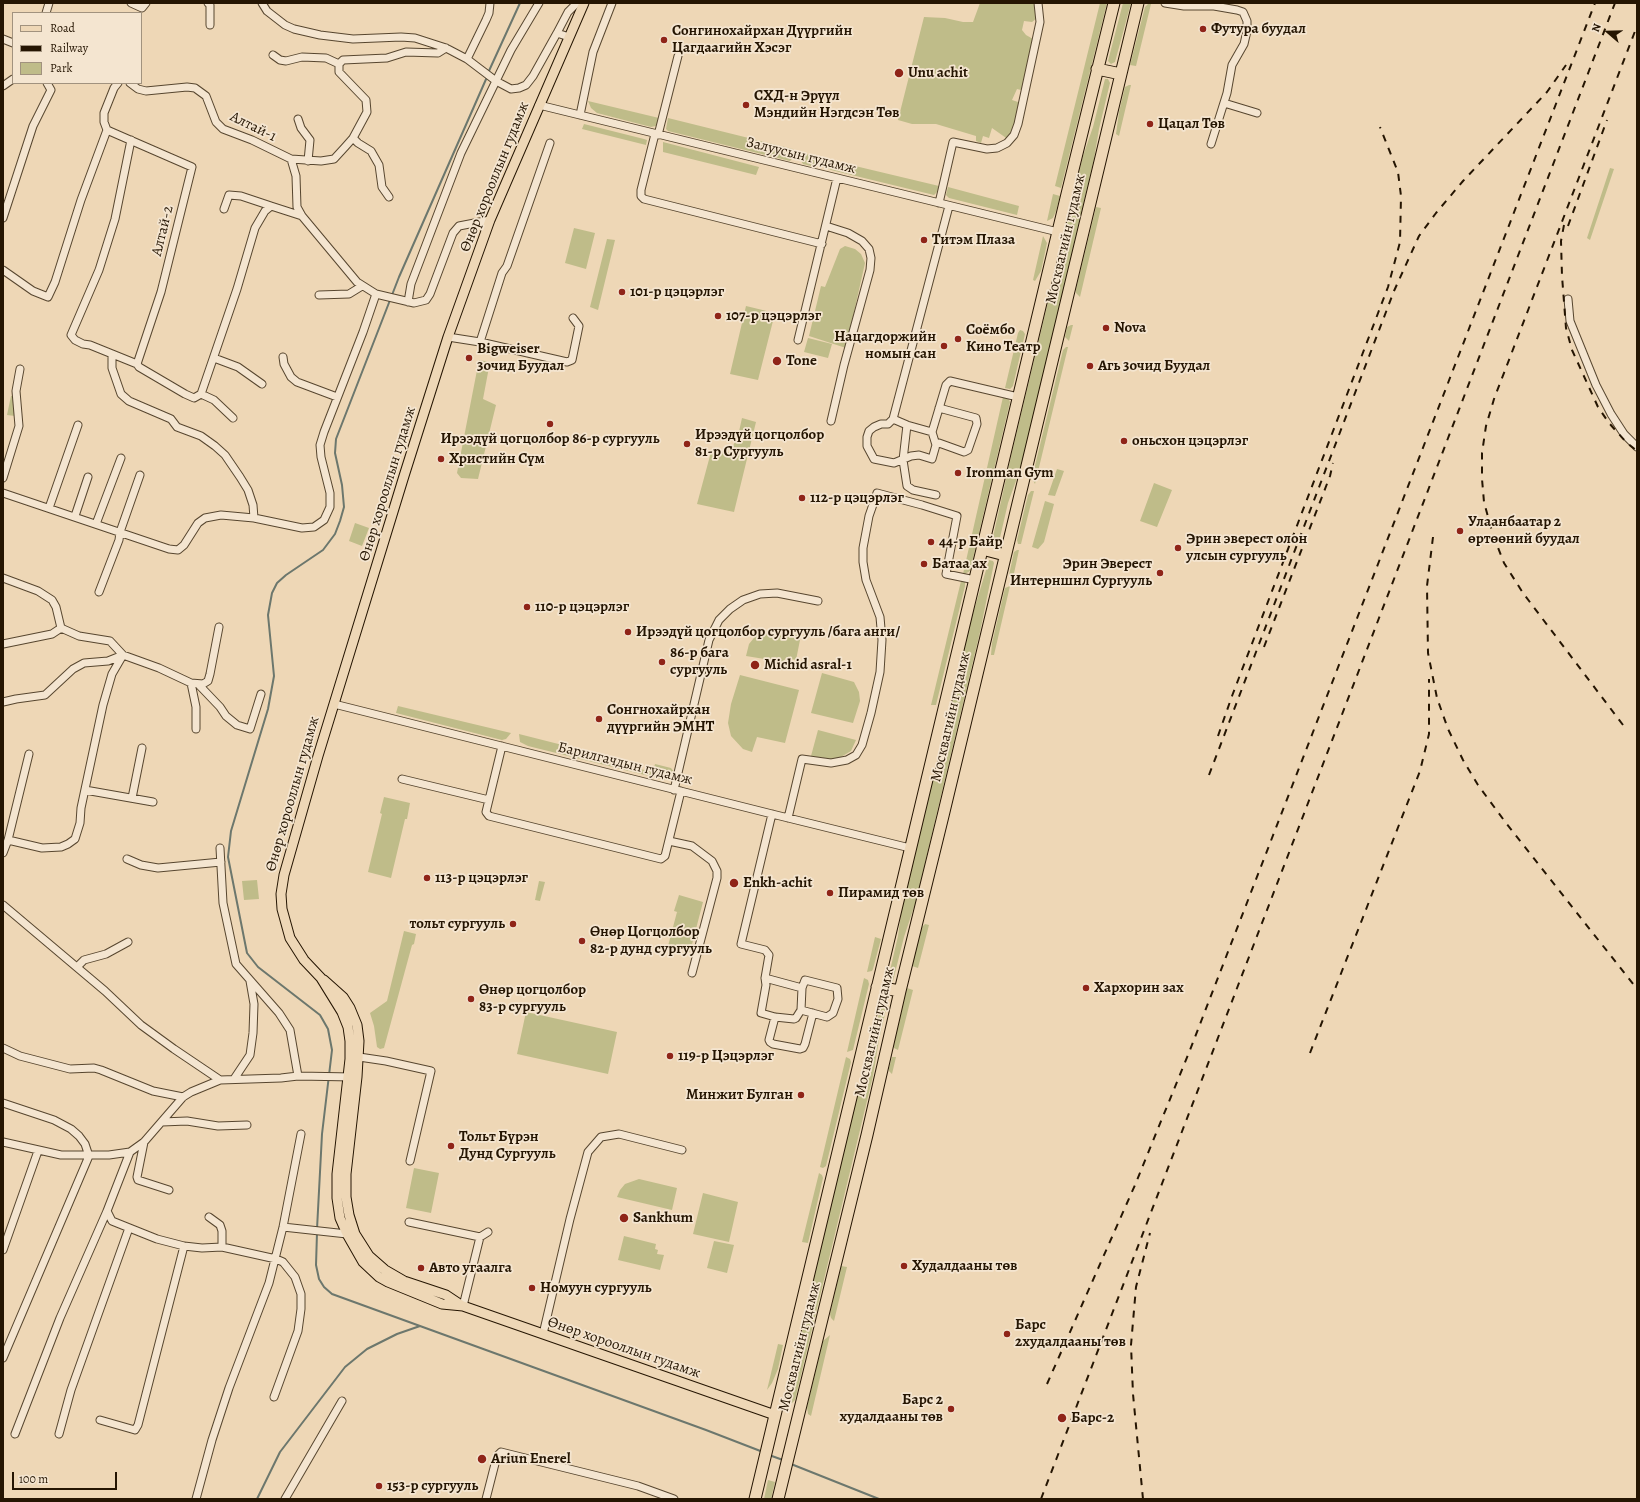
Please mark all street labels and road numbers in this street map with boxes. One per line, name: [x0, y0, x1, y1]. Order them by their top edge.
street label: Өнөр хорооллын гудамж: [457, 99, 533, 255]
street label: Алтай-1: [227, 108, 279, 146]
street label: Залуусын гудамж: [744, 134, 858, 178]
street label: Москвагийн гудамж: [1042, 172, 1090, 306]
street label: Алтай-2: [148, 204, 178, 258]
street label: Өнөр хорооллын гудамж: [356, 405, 420, 563]
street label: Москвагийн гудамж: [927, 650, 975, 784]
street label: Өнөр хорооллын гудамж: [262, 714, 324, 874]
street label: Барилгачдын гудамж: [556, 739, 694, 789]
street label: Москвагийн гудамж: [851, 965, 899, 1099]
street label: Москвагийн гудамж: [775, 1281, 825, 1413]
street label: Өнөр хорооллын гудамж: [545, 1313, 703, 1383]

